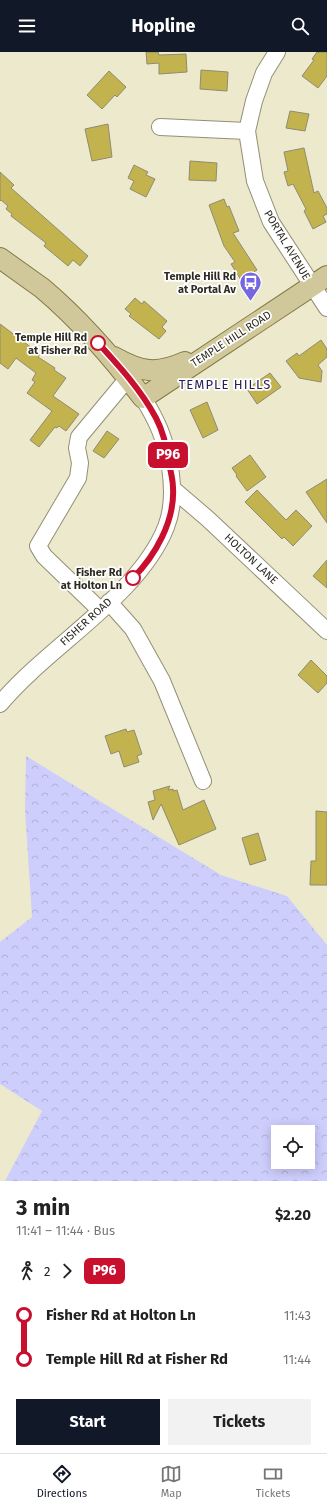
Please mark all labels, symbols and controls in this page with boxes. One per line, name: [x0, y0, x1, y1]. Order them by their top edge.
icon: menu: [16, 15, 38, 37]
text: Hopline: [132, 15, 196, 37]
icon: search: [289, 15, 311, 37]
street label: PORTAL AVENUE: [261, 208, 313, 282]
bus stop icon: Temple Hill Rd at Portal Av: [238, 269, 264, 302]
place label: Temple Hill Rd at Portal Av: [164, 270, 236, 296]
street label: TEMPLE HILL ROAD: [189, 308, 273, 370]
place label: Temple Hill Rd at Fisher Rd: [15, 331, 87, 357]
marker: Temple Hill Rd at Fisher Rd: [90, 335, 106, 351]
district label: TEMPLE HILLS: [179, 377, 271, 392]
line badge: P96: [145, 442, 191, 468]
text: P96: [156, 446, 180, 463]
street label: HOLTON LANE: [222, 531, 280, 587]
place label: Fisher Rd at Holton Ln: [61, 566, 122, 592]
marker: Fisher Rd at Holton Ln: [125, 570, 141, 586]
street label: FISHER ROAD: [57, 595, 115, 649]
map controls: [271, 1125, 315, 1169]
button: locate: [271, 1125, 315, 1169]
text: 3 min: [16, 1194, 70, 1221]
text: $2.20: [275, 1206, 311, 1224]
text: 11:41 – 11:44 · Bus: [16, 1223, 115, 1238]
icon: walk: [16, 1260, 38, 1282]
icon: forward: [56, 1260, 78, 1282]
text: P96: [92, 1262, 117, 1279]
text: 2: [44, 1264, 50, 1279]
text: Fisher Rd at Holton Ln: [46, 1306, 196, 1324]
text: 11:43: [284, 1308, 311, 1323]
text: Temple Hill Rd at Fisher Rd: [46, 1350, 228, 1368]
text: 11:44: [283, 1352, 311, 1367]
button: Start: [16, 1399, 160, 1445]
button: Tickets: [168, 1399, 311, 1445]
tab: Directions: [37, 1463, 87, 1500]
tab: Map: [160, 1463, 182, 1500]
tab: Tickets: [256, 1463, 290, 1500]

